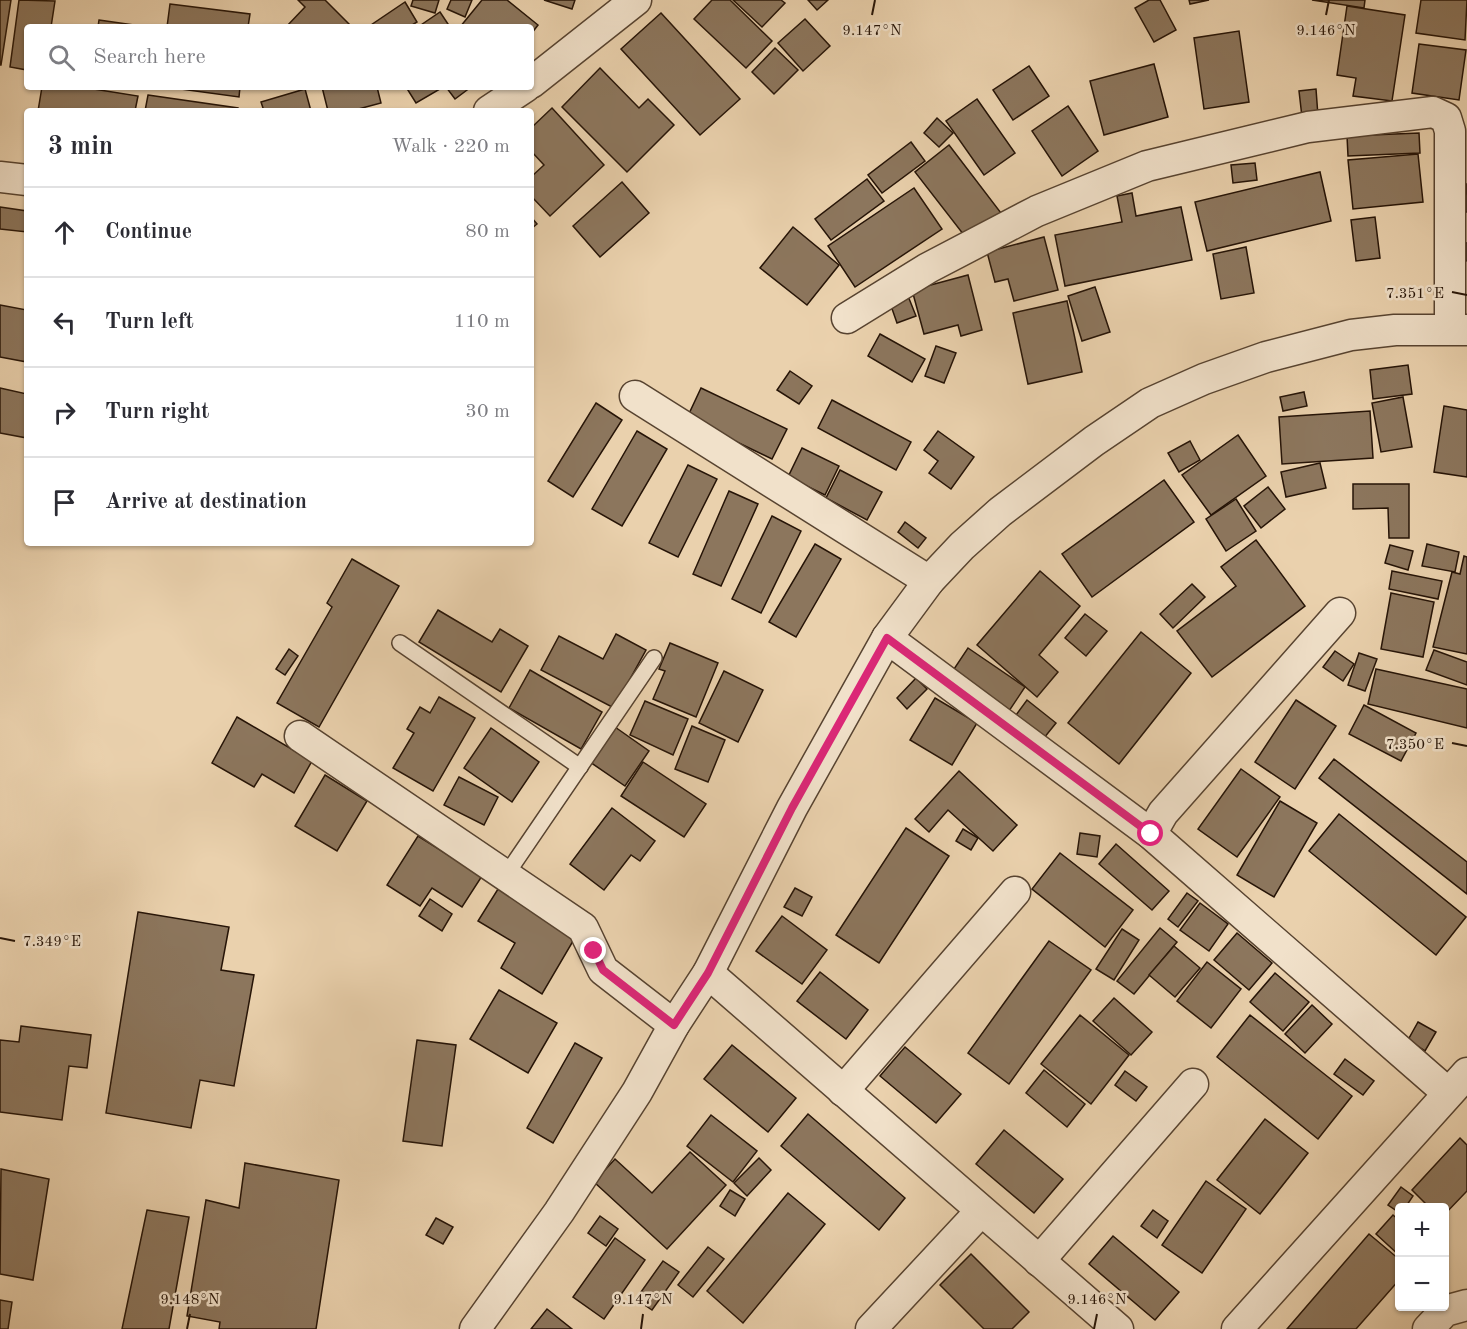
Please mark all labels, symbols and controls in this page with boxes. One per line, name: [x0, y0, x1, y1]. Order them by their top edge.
search box: [24, 24, 534, 90]
text: 9.147°N: [842, 24, 902, 39]
text: 9.146°N: [1296, 24, 1356, 39]
icon: search: [45, 41, 78, 74]
text: Search here: [93, 46, 206, 68]
text: 3 min: [48, 134, 113, 160]
text: Walk · 220 m: [391, 137, 510, 157]
icon: ahead: [48, 216, 81, 249]
text: Continue: [105, 221, 192, 243]
text: 80 m: [465, 222, 510, 242]
text: 7.351°E: [1386, 287, 1444, 302]
icon: left: [48, 306, 81, 339]
text: Turn left: [105, 311, 194, 333]
text: 110 m: [454, 312, 510, 332]
icon: right: [48, 396, 81, 429]
text: Turn right: [105, 401, 209, 423]
text: 30 m: [465, 402, 510, 422]
icon: arrive: [48, 486, 81, 519]
text: Arrive at destination: [105, 491, 307, 513]
text: 7.350°E: [1386, 738, 1444, 753]
route start: [1137, 820, 1163, 846]
text: 7.349°E: [23, 935, 81, 950]
route end: [580, 937, 606, 963]
map controls: [1395, 1203, 1449, 1311]
button: +: [1395, 1203, 1449, 1257]
button: −: [1395, 1257, 1449, 1311]
text: 9.148°N: [160, 1293, 220, 1308]
text: 9.147°N: [613, 1293, 673, 1308]
text: 9.146°N: [1067, 1293, 1127, 1308]

